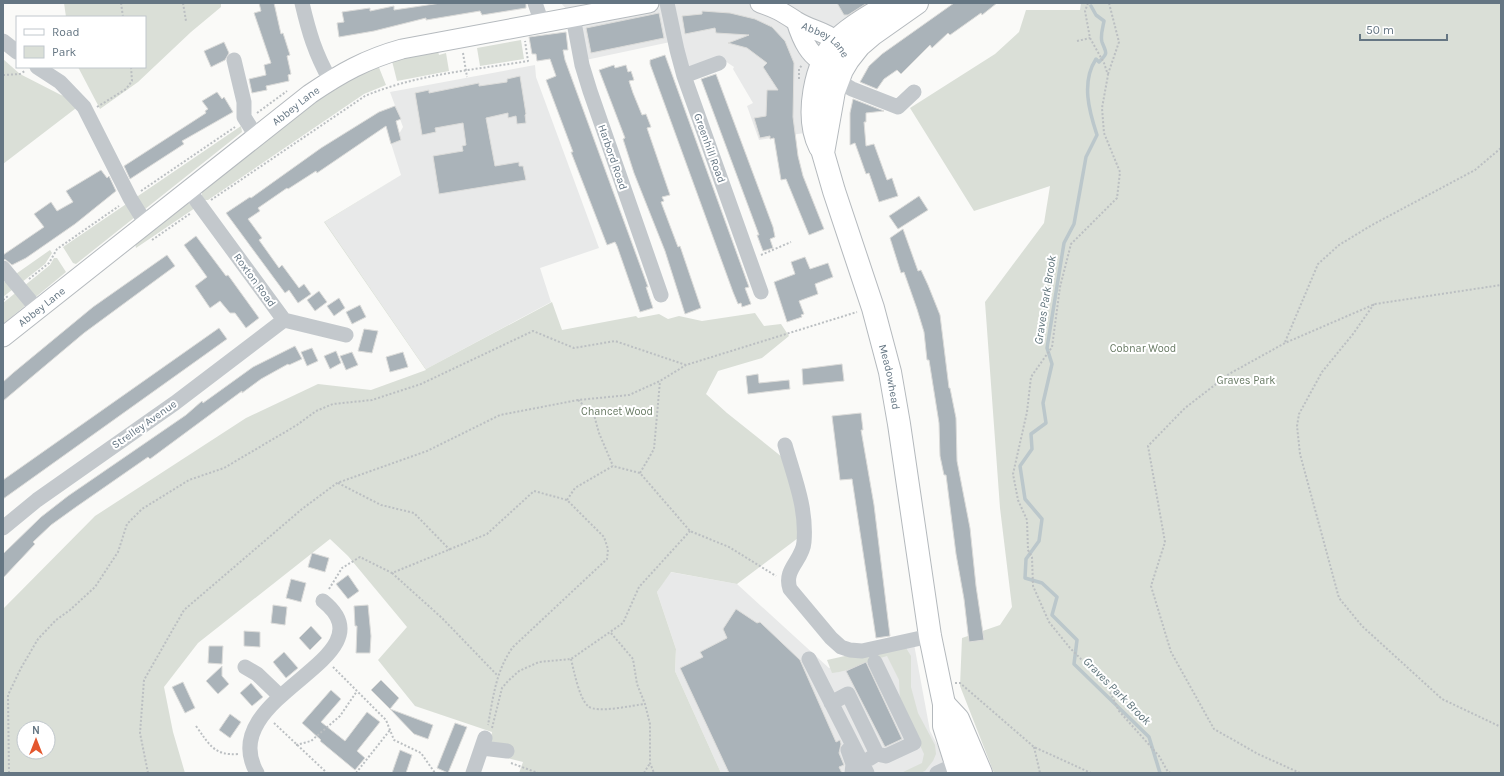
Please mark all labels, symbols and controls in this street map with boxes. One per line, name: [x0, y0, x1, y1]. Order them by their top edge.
legend: [16, 16, 146, 68]
scale bar: [1360, 16, 1447, 42]
street label: Abbey Lane: [800, 19, 852, 60]
text: 50 m: [1366, 23, 1394, 37]
text: Road: [52, 25, 80, 39]
text: Park: [52, 45, 77, 59]
street label: Abbey Lane: [270, 83, 322, 128]
street label: Greenhill Road: [691, 112, 728, 185]
street label: Harbord Road: [595, 123, 630, 192]
street label: Roxton Road: [231, 251, 278, 310]
water label: Graves Park Brook: [1031, 254, 1059, 345]
street label: Abbey Lane: [16, 284, 68, 330]
park label: Cobnar Wood: [1110, 342, 1176, 355]
street label: Meadowhead: [876, 343, 902, 411]
park label: Graves Park: [1216, 374, 1276, 387]
street label: Strelley Avenue: [109, 397, 179, 452]
park label: Chancet Wood: [581, 405, 653, 418]
water label: Graves Park Brook: [1080, 654, 1154, 728]
north arrow: [16, 720, 56, 760]
text: N: [32, 724, 40, 737]

